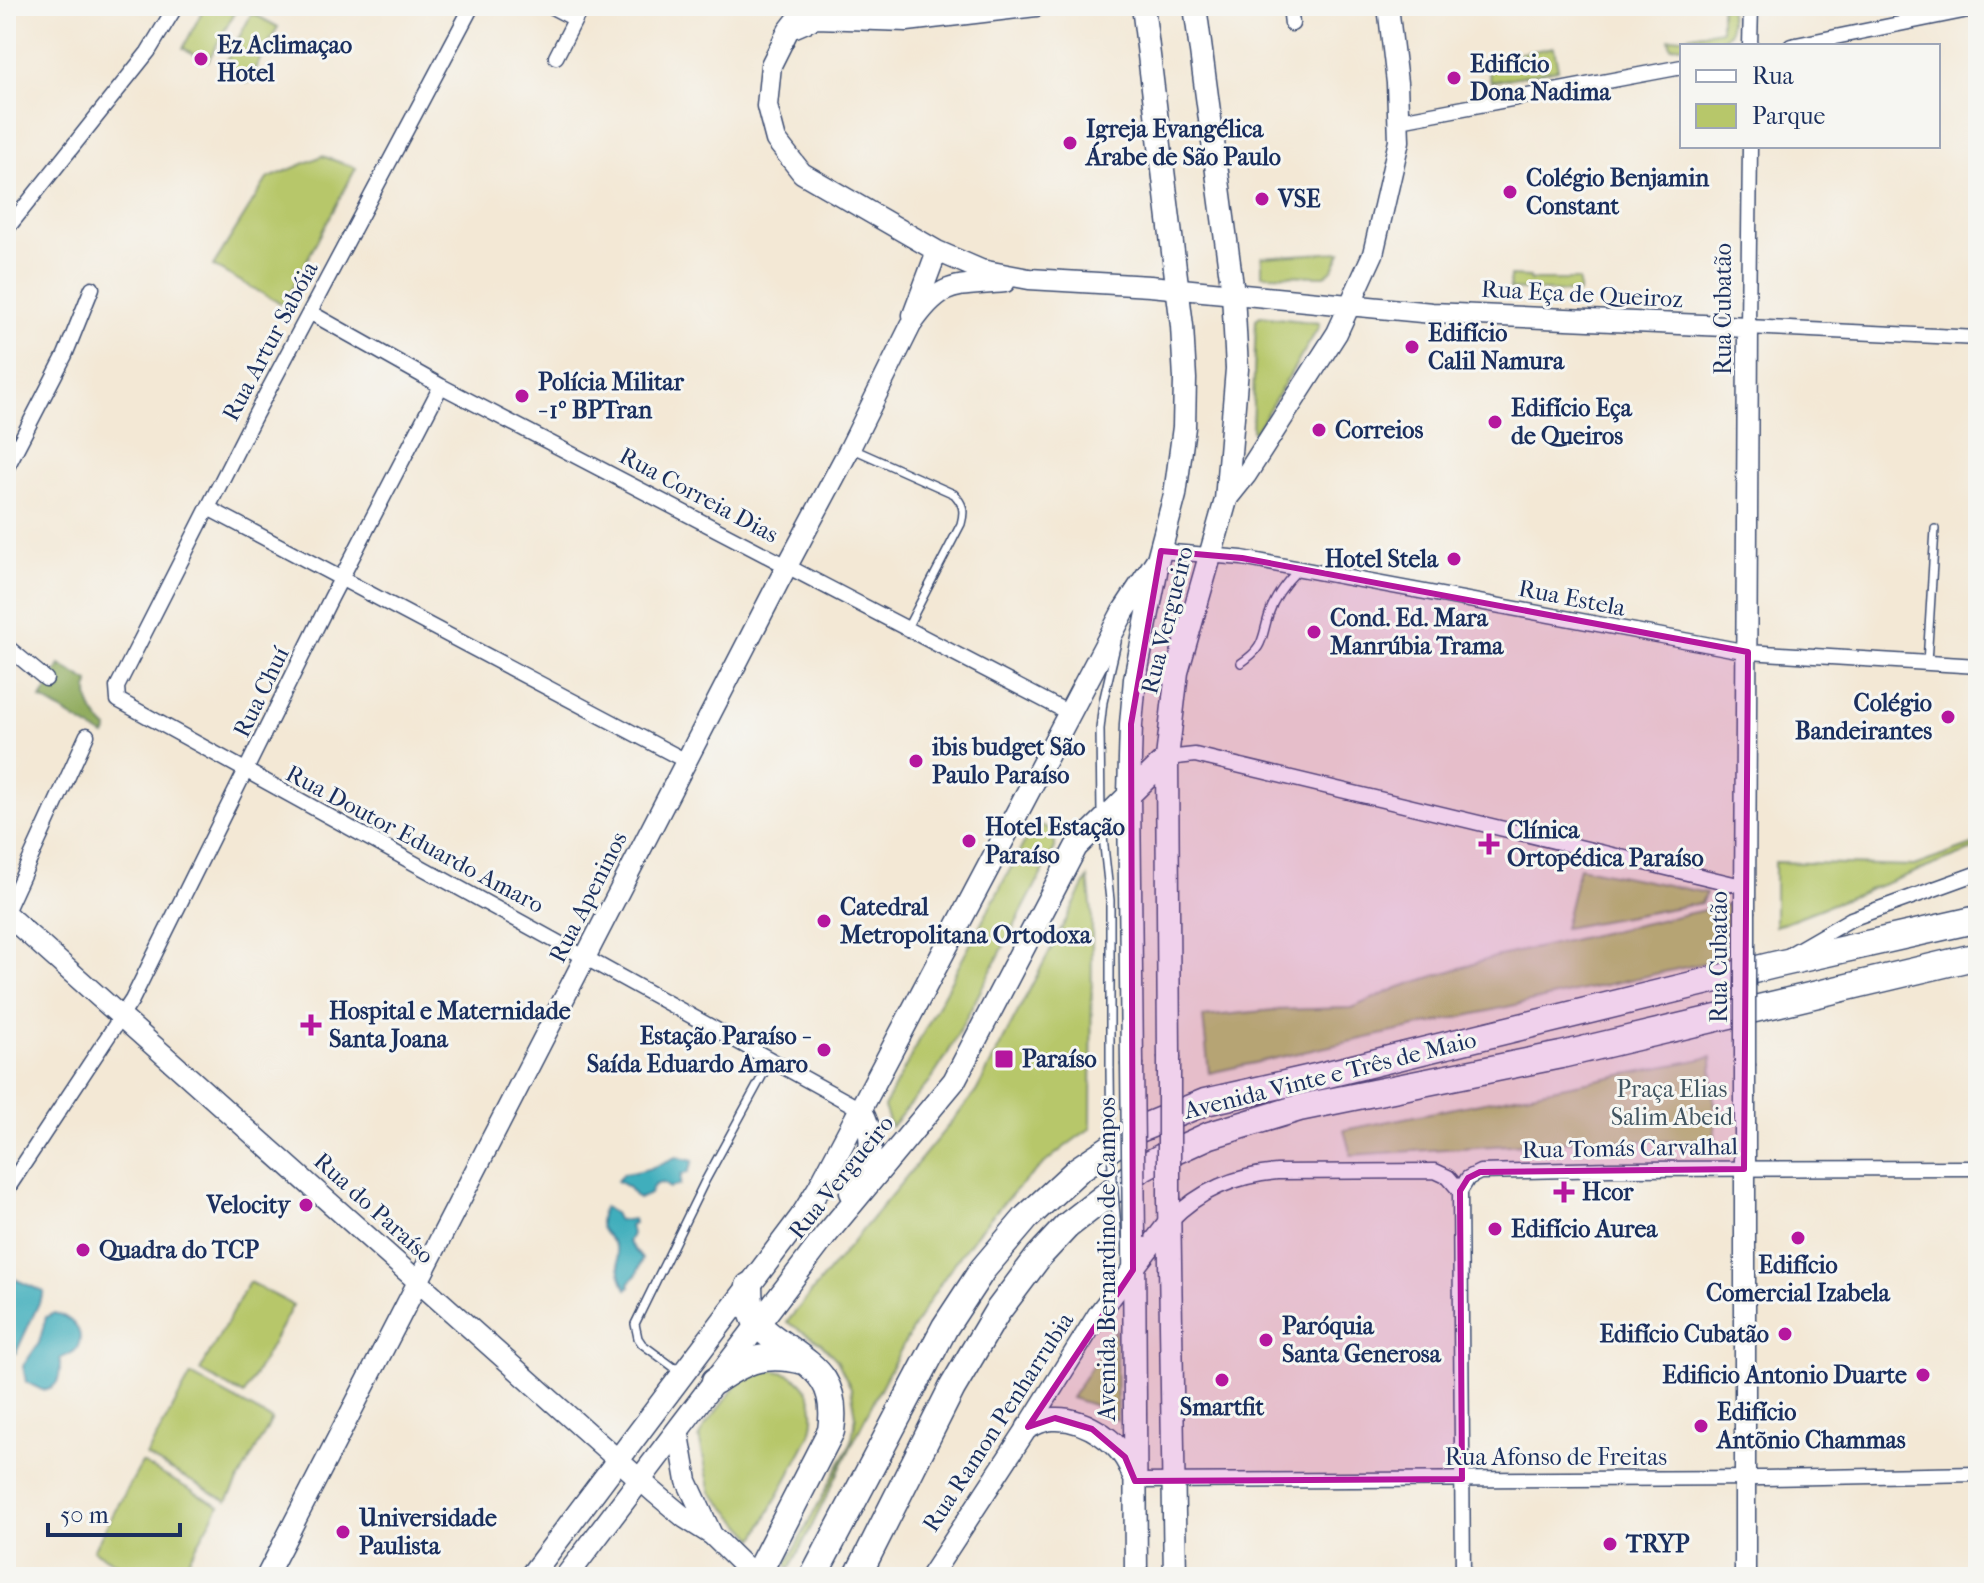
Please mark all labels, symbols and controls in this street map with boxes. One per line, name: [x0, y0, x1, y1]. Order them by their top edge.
place label: Ez Aclimaçao Hotel: [217, 31, 352, 87]
legend: [1680, 44, 1940, 148]
marker: Ez Aclimaçao Hotel: [192, 50, 210, 68]
place label: Edifício Dona Nadima: [1470, 50, 1611, 106]
text: Rua: [1752, 62, 1795, 90]
marker: Edifício Dona Nadima: [1445, 69, 1463, 87]
text: Parque: [1752, 102, 1825, 130]
place label: Igreja Evangélica Árabe de São Paulo: [1084, 115, 1281, 171]
marker: Igreja Evangélica Árabe de São Paulo: [1061, 134, 1079, 152]
place label: Colégio Benjamin Constant: [1526, 164, 1710, 220]
marker: Colégio Benjamin Constant: [1501, 183, 1519, 201]
place label: VSE: [1277, 185, 1321, 213]
marker: VSE: [1253, 190, 1271, 208]
street label: Rua Cubatão: [1709, 243, 1737, 375]
street label: Rua Artur Sabóia: [216, 256, 324, 425]
street label: Rua Eça de Queiroz: [1480, 275, 1684, 314]
place label: Edifício Calil Namura: [1428, 319, 1565, 375]
marker: Edifício Calil Namura: [1403, 338, 1421, 356]
place label: Polícia Militar - 1º BPTran: [538, 368, 685, 424]
marker: Polícia Militar - 1º BPTran: [513, 387, 531, 405]
place label: Edifício Eça de Queiros: [1511, 394, 1633, 450]
marker: Edifício Eça de Queiros: [1486, 413, 1504, 431]
place label: Correios: [1335, 416, 1423, 444]
marker: Correios: [1310, 421, 1328, 439]
street label: Rua Correia Dias: [615, 441, 783, 549]
street label: Rua Vergueiro: [1135, 543, 1199, 697]
place label: Hotel Stela: [1325, 545, 1439, 573]
marker: Hotel Stela: [1445, 550, 1463, 568]
street label: Rua Estela: [1516, 574, 1629, 622]
place label: Cond. Ed. Mara Manrúbia Trama: [1330, 604, 1504, 660]
marker: Cond. Ed. Mara Manrúbia Trama: [1305, 623, 1323, 641]
street label: Rua Chuí: [227, 642, 295, 742]
place label: Colégio Bandeirantes: [1795, 689, 1932, 745]
marker: Colégio Bandeirantes: [1939, 708, 1957, 726]
place label: ibis budget São Paulo Paraíso: [931, 733, 1085, 789]
marker: ibis budget São Paulo Paraíso: [907, 752, 925, 770]
street label: Rua Doutor Eduardo Amaro: [281, 759, 549, 919]
place label: Hotel Estação Paraíso: [985, 813, 1125, 869]
place label: Clínica Ortopédica Paraíso: [1507, 816, 1704, 872]
street label: Rua Apeninos: [543, 827, 633, 967]
marker: Hotel Estação Paraíso: [960, 832, 978, 850]
marker: Clínica Ortopédica Paraíso: [1478, 833, 1500, 855]
street label: Rua Cubatão: [1705, 891, 1733, 1023]
place label: Catedral Metropolitana Ortodoxa: [840, 893, 1092, 949]
marker: Catedral Metropolitana Ortodoxa: [815, 912, 833, 930]
place label: Hospital e Maternidade Santa Joana: [329, 997, 571, 1053]
marker: Hospital e Maternidade Santa Joana: [300, 1014, 322, 1036]
place label: Estação Paraíso - Saída Eduardo Amaro: [587, 1022, 812, 1078]
street label: Avenida Vinte e Três de Maio: [1180, 1025, 1479, 1125]
marker: Estação Paraíso - Saída Eduardo Amaro: [815, 1041, 833, 1059]
place label: Paraíso: [1022, 1045, 1097, 1073]
marker: Paraíso: [993, 1048, 1015, 1070]
park label: Praça Elias Salim Abeid: [1611, 1075, 1734, 1131]
street label: Avenida Bernardino de Campos: [1093, 1097, 1121, 1422]
street label: Rua Vergueiro: [783, 1110, 899, 1244]
street label: Rua Tomás Carvalhal: [1522, 1132, 1739, 1164]
street label: Rua do Paraíso: [308, 1147, 440, 1269]
place label: Hcor: [1582, 1178, 1634, 1206]
marker: Hcor: [1553, 1181, 1575, 1203]
place label: Velocity: [205, 1191, 291, 1219]
marker: Velocity: [297, 1196, 315, 1214]
place label: Edifício Aurea: [1511, 1215, 1658, 1243]
marker: Edifício Aurea: [1486, 1220, 1504, 1238]
marker: Edifício Comercial Izabela: [1789, 1229, 1807, 1247]
place label: Quadra do TCP: [99, 1236, 259, 1264]
marker: Quadra do TCP: [74, 1241, 92, 1259]
place label: Edifício Comercial Izabela: [1706, 1251, 1891, 1307]
street label: Rua Ramon Penharrubia: [917, 1306, 1080, 1537]
place label: Paróquia Santa Generosa: [1282, 1312, 1442, 1368]
place label: Edifício Cubatão: [1599, 1320, 1769, 1348]
marker: Edifício Cubatão: [1776, 1325, 1794, 1343]
marker: Paróquia Santa Generosa: [1257, 1331, 1275, 1349]
place label: Edificio Antonio Duarte: [1662, 1361, 1907, 1389]
marker: Edificio Antonio Duarte: [1914, 1366, 1932, 1384]
marker: Smartfit: [1213, 1371, 1231, 1389]
place label: Smartfit: [1180, 1393, 1265, 1421]
place label: Edifício Antõnio Chammas: [1715, 1398, 1906, 1454]
marker: Edifício Antõnio Chammas: [1692, 1417, 1710, 1435]
street label: Rua Afonso de Freitas: [1445, 1443, 1667, 1471]
scale bar: [48, 1487, 180, 1537]
text: 50 m: [60, 1501, 109, 1529]
place label: Universidade Paulista: [358, 1504, 497, 1560]
marker: Universidade Paulista: [334, 1523, 352, 1541]
place label: TRYP: [1625, 1530, 1690, 1558]
marker: TRYP: [1601, 1535, 1619, 1553]

